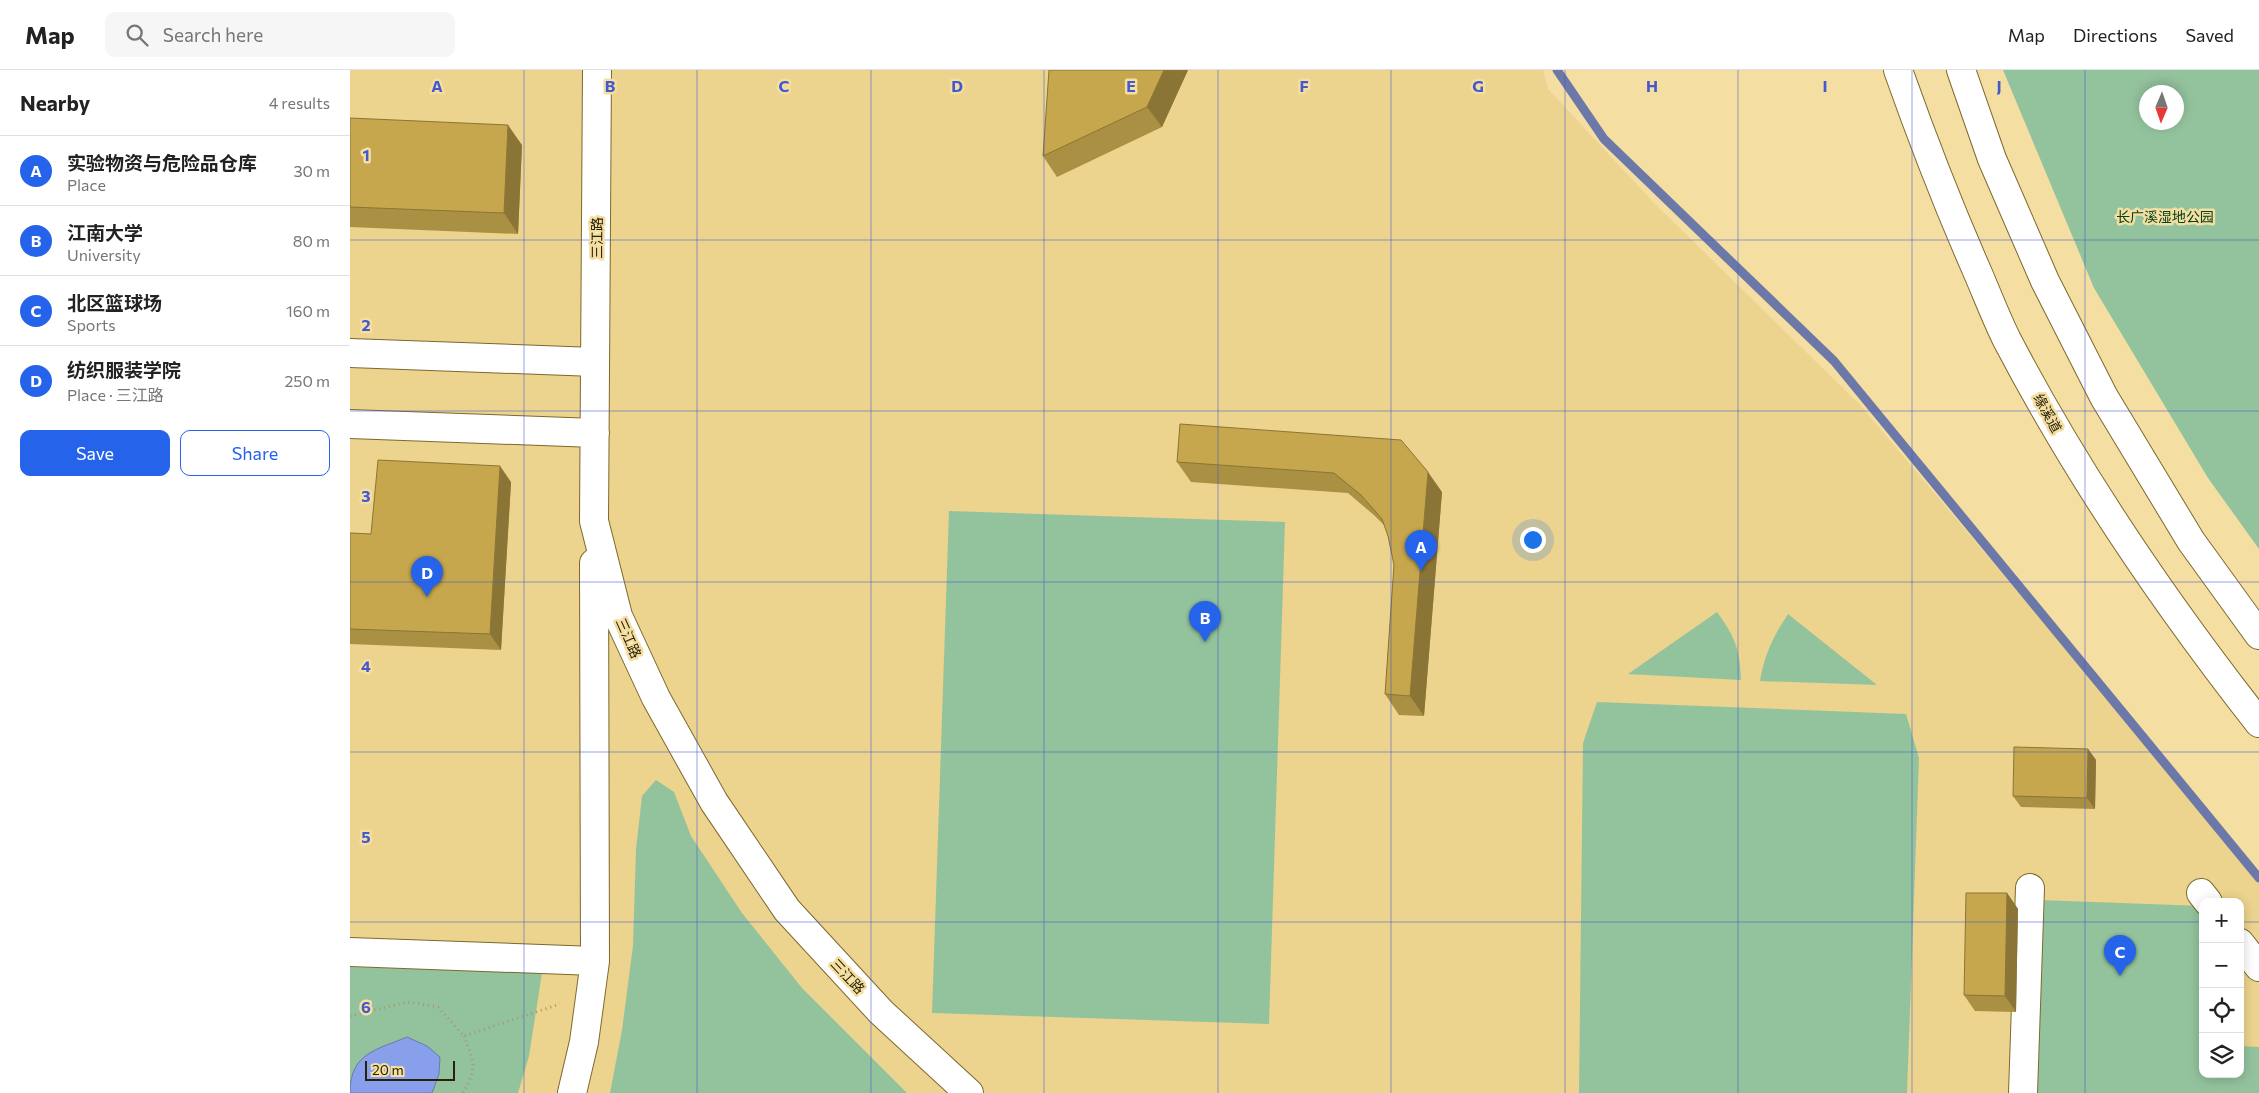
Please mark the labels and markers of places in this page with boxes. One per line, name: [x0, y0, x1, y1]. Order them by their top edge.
pin: A: [1405, 530, 1437, 571]
pin: D: [411, 556, 443, 597]
pin: B: [1189, 601, 1221, 642]
pin: C: [2104, 935, 2136, 976]

